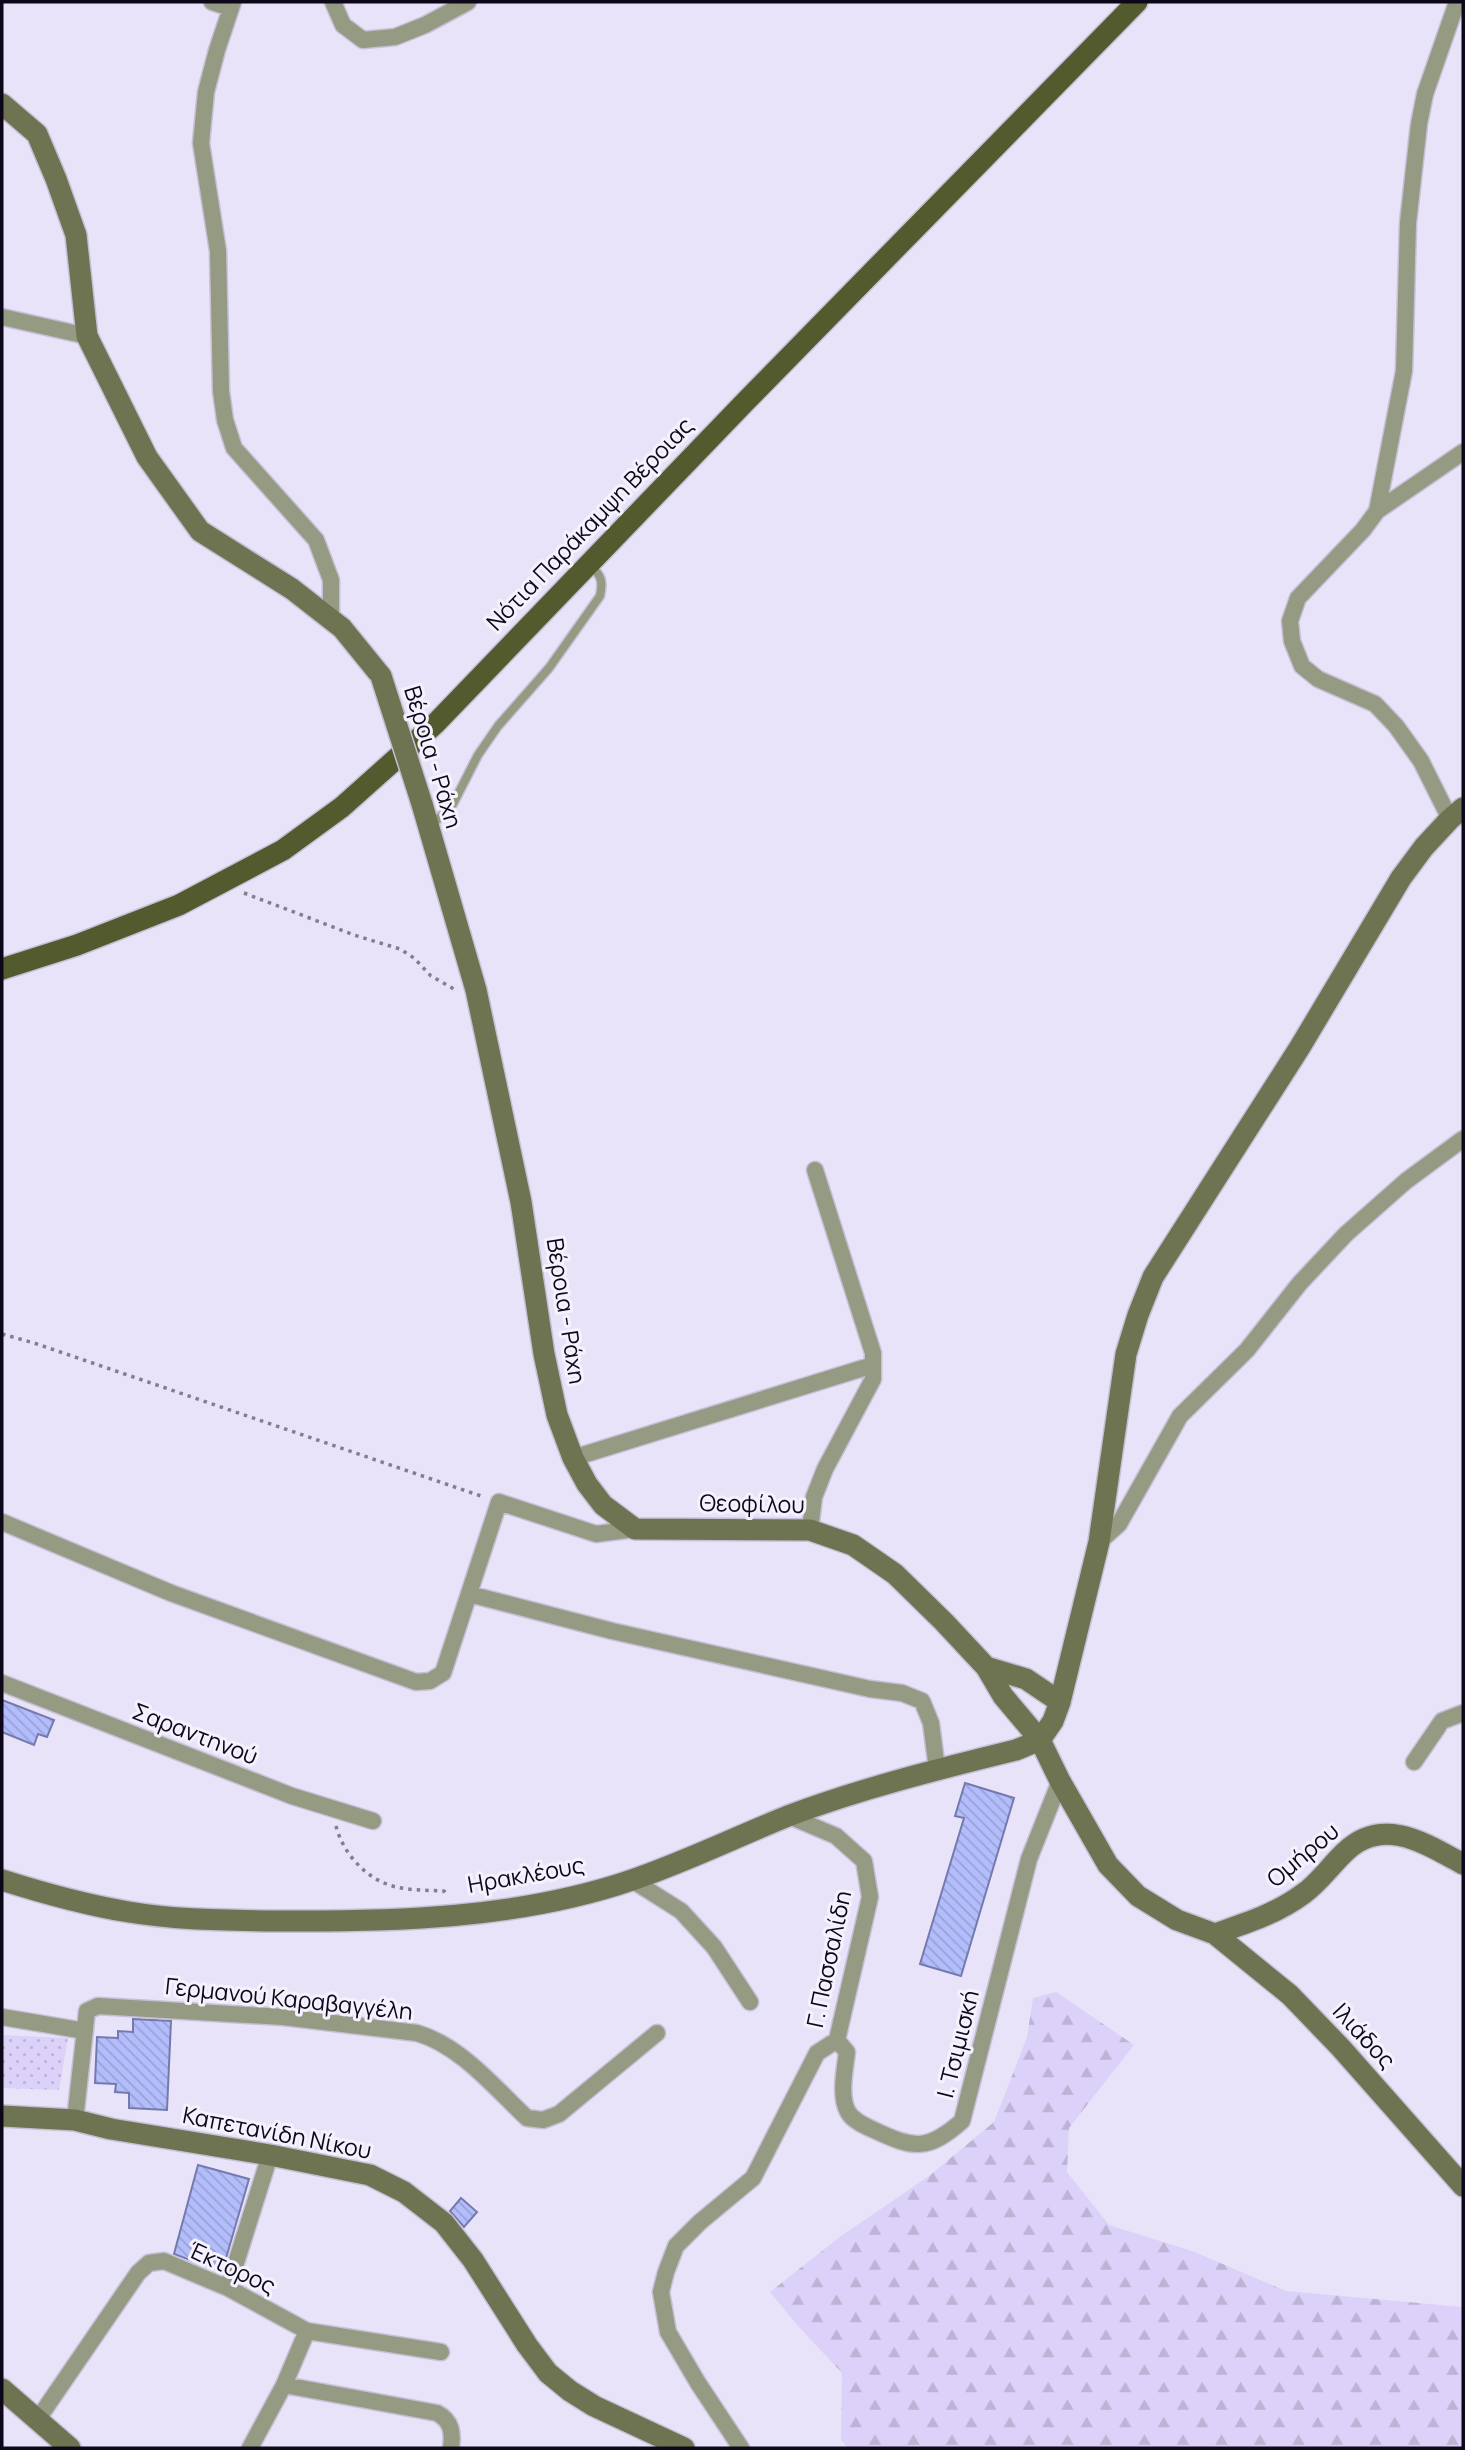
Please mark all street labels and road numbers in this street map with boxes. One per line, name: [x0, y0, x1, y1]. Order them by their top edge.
street label: Νότια Παράκαμψη Βέροιας: [479, 410, 700, 637]
street label: Βέροια - Ράχη: [397, 682, 471, 832]
street label: Βέροια - Ράχη: [540, 1236, 594, 1386]
street label: Θεοφίλου: [699, 1486, 805, 1520]
street label: Σαραντηνού: [128, 1694, 263, 1772]
street label: Ομήρου: [1260, 1815, 1345, 1894]
street label: Ηρακλέους: [465, 1848, 587, 1900]
street label: Γ. Πασσαλίδη: [798, 1887, 858, 2030]
street label: Γερμανού Καραβαγγέλη: [164, 1969, 415, 2027]
street label: Ι. Τσιμισκή: [928, 1986, 986, 2101]
street label: Ιλιάδος: [1326, 1996, 1403, 2075]
street label: Καπετανίδη Νίκου: [180, 2098, 374, 2166]
street label: Έκτορος: [184, 2233, 281, 2301]

